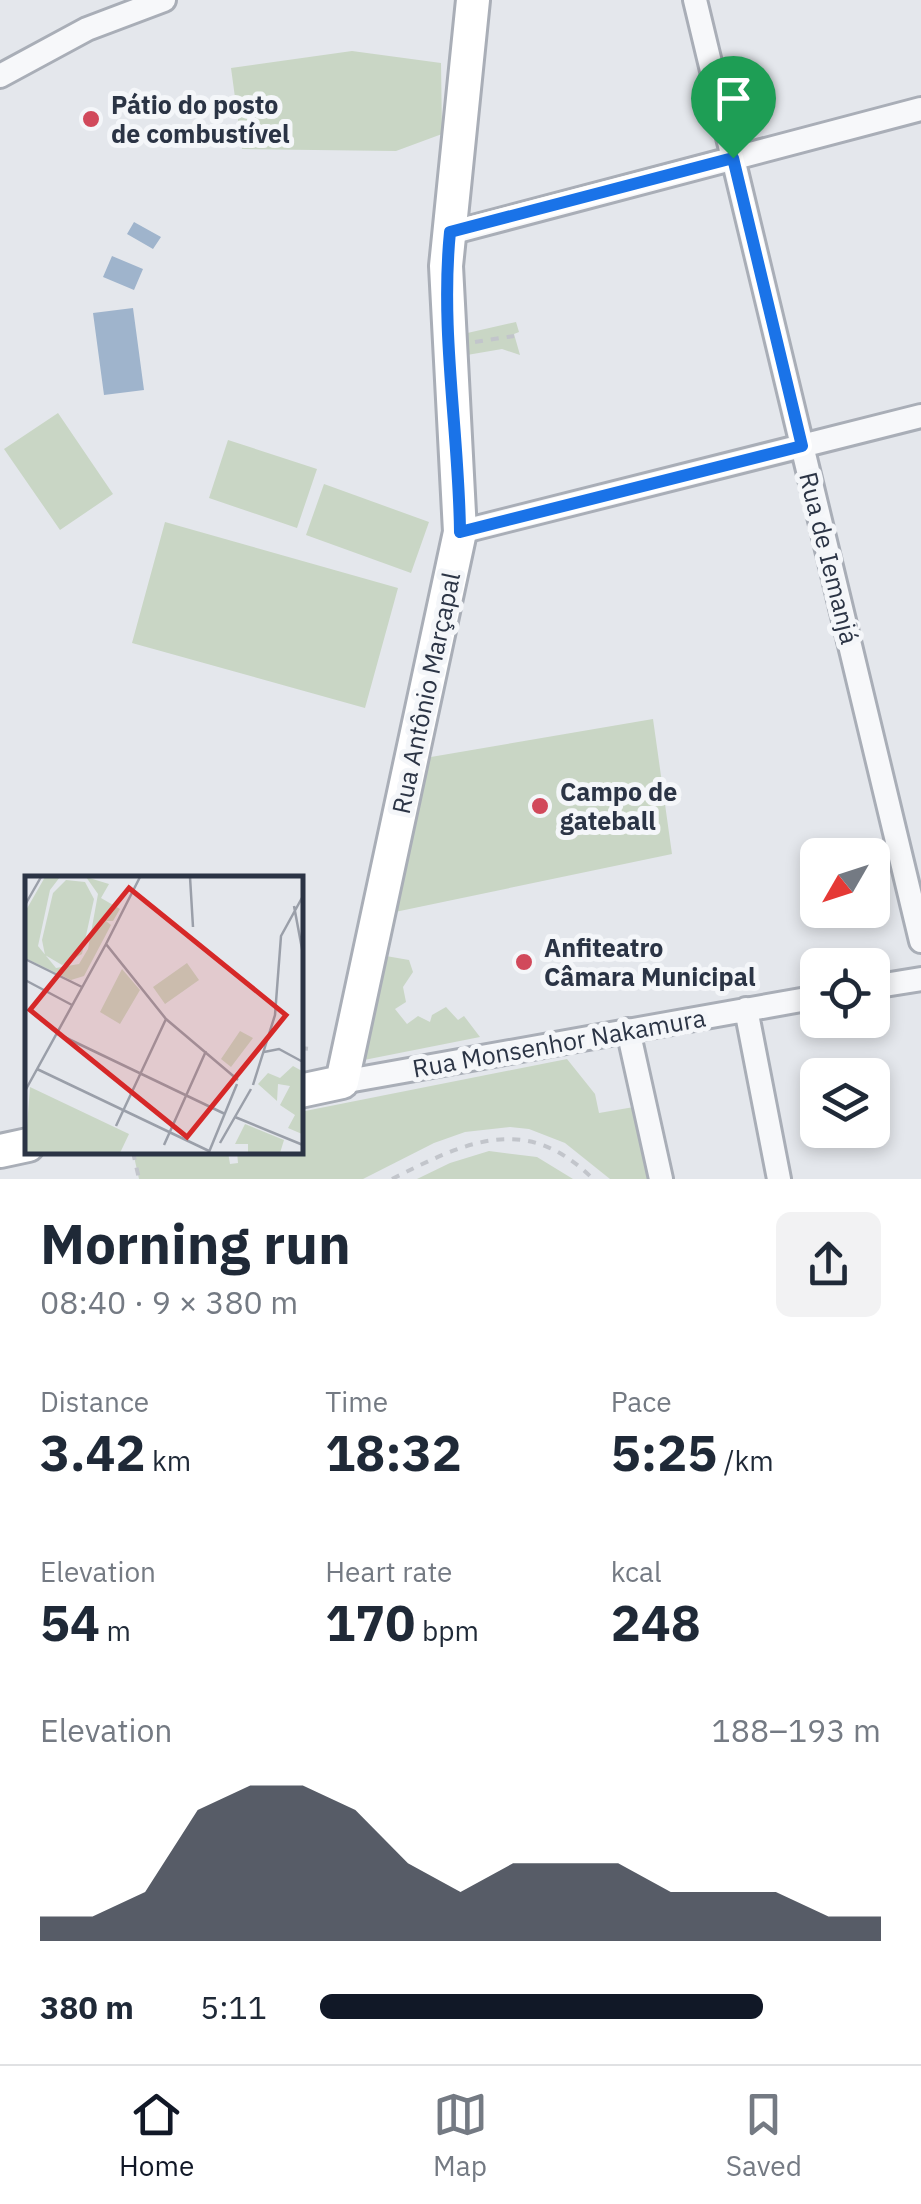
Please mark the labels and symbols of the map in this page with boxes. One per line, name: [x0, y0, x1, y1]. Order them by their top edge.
pin: [691, 56, 776, 159]
place label: Pátio do posto de combustível: [111, 88, 290, 150]
marker: Pátio do posto de combustível: [80, 108, 102, 130]
street label: Rua de Iemanjá: [792, 468, 867, 647]
street label: Rua Antônio Marçapal: [384, 569, 467, 817]
place label: Campo de gateball: [560, 775, 677, 837]
marker: Campo de gateball: [529, 795, 551, 817]
north arrow: [800, 838, 890, 928]
inset map: [25, 876, 302, 1154]
place label: Anfiteatro Câmara Municipal: [544, 931, 756, 993]
marker: Anfiteatro Câmara Municipal: [513, 951, 535, 973]
street label: Rua Monsenhor Nakamura: [410, 1000, 708, 1085]

